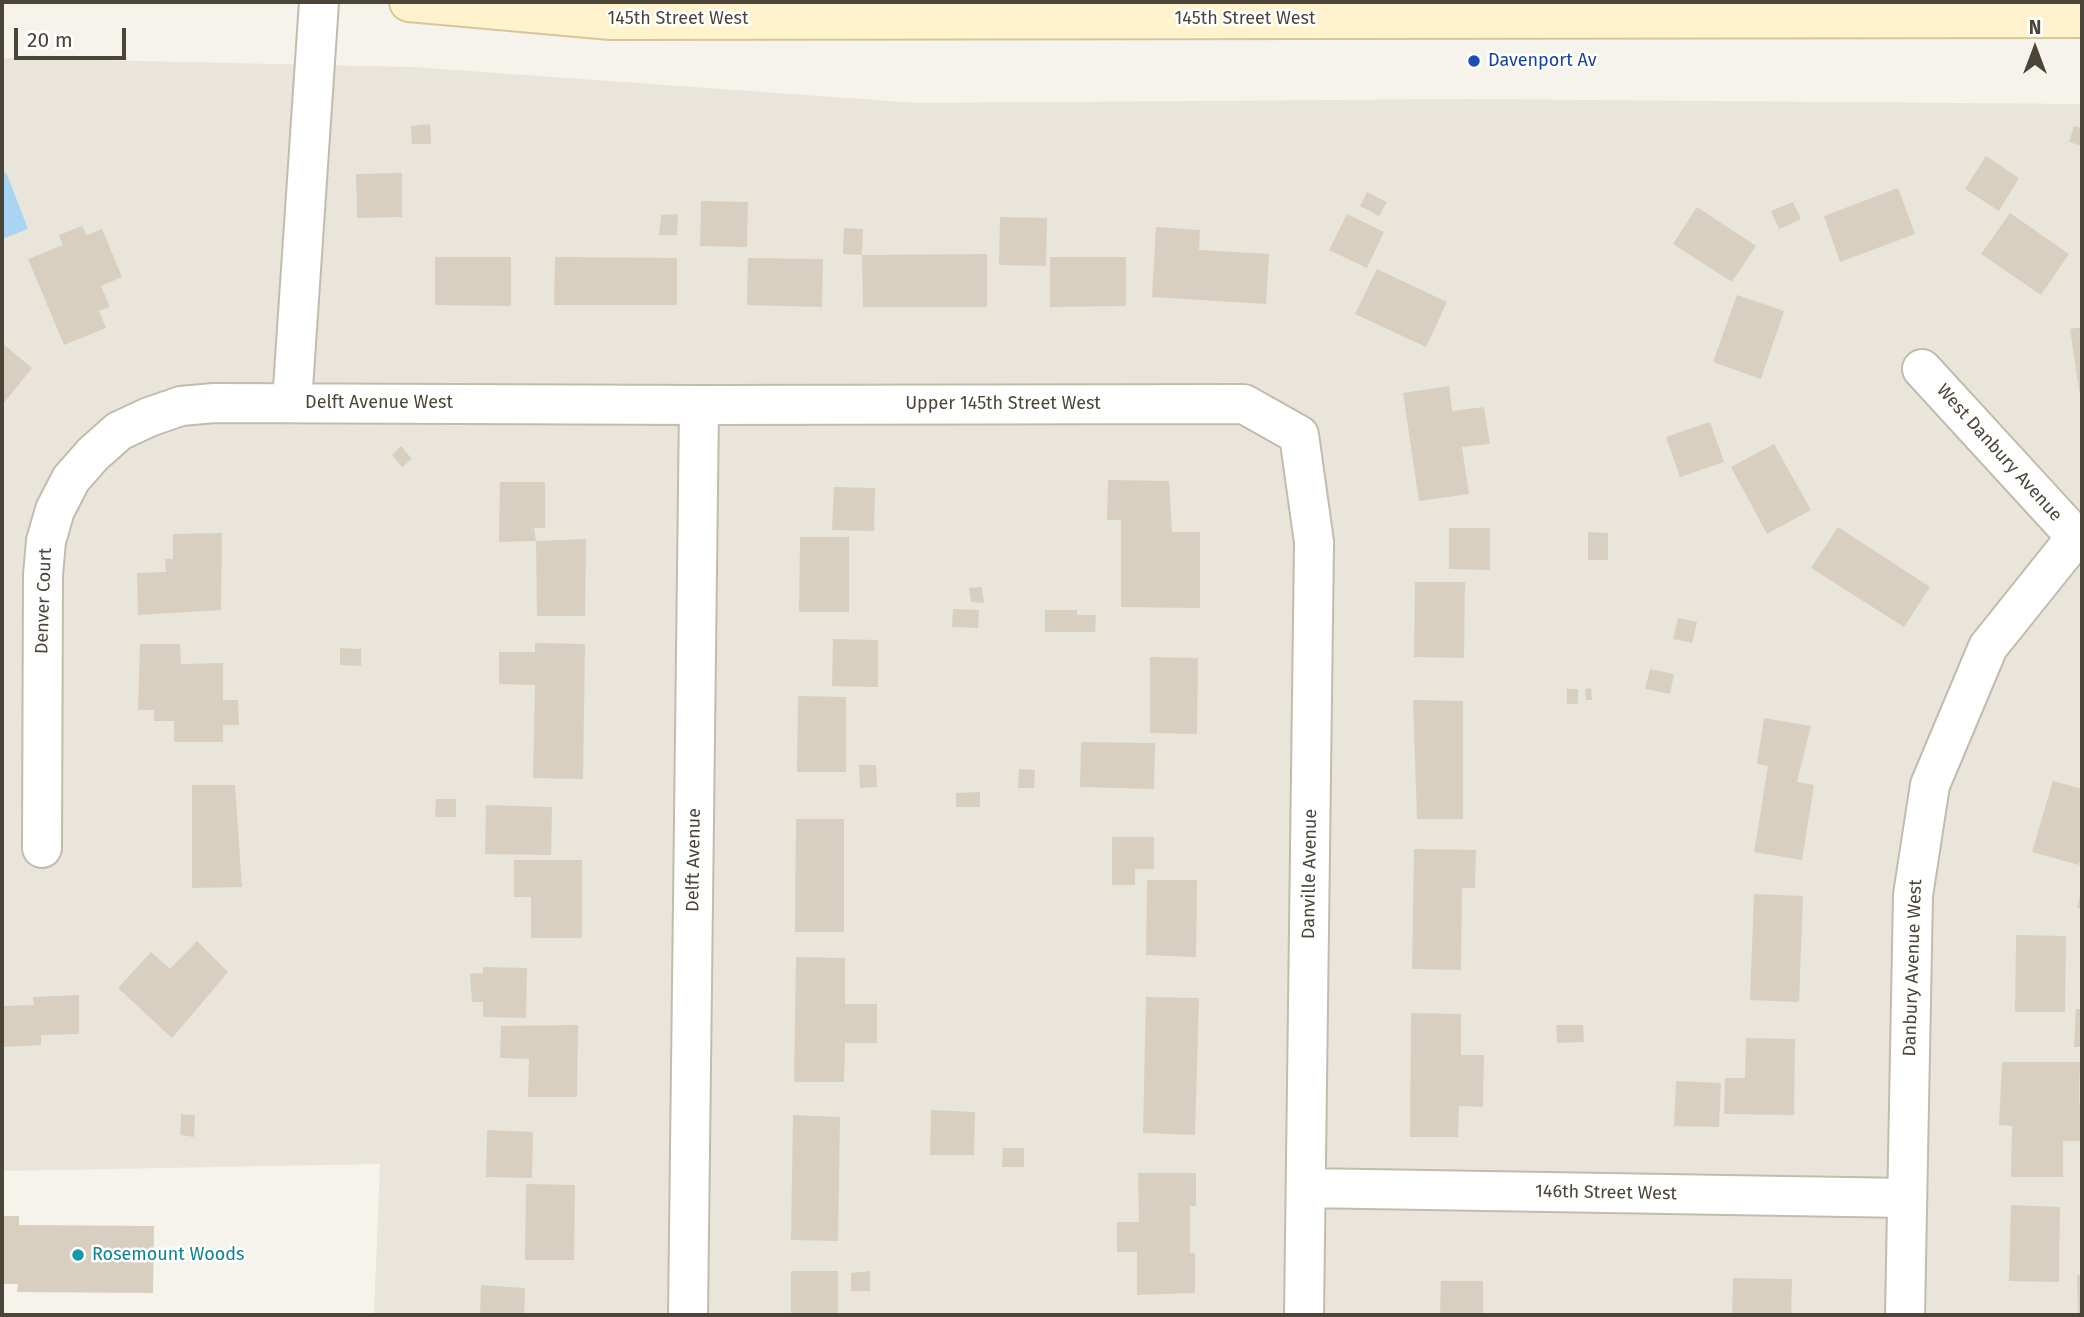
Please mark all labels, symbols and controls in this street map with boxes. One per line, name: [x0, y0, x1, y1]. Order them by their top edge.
street label: 145th Street West: [608, 8, 748, 30]
street label: 145th Street West: [1175, 8, 1315, 30]
scale bar: [18, 14, 130, 58]
north arrow: [2000, 14, 2070, 84]
text: N: [2029, 16, 2041, 39]
text: 20 m: [27, 27, 73, 53]
place label: Davenport Av: [1488, 50, 1597, 72]
marker: Davenport Av: [1466, 53, 1482, 69]
street label: West Danbury Avenue: [1932, 380, 2066, 526]
street label: Delft Avenue West: [305, 392, 453, 414]
street label: Upper 145th Street West: [905, 393, 1101, 415]
street label: Denver Court: [31, 548, 57, 654]
street label: Delft Avenue: [682, 808, 706, 912]
street label: Danville Avenue: [1298, 809, 1322, 939]
street label: Danbury Avenue West: [1899, 879, 1927, 1057]
street label: 146th Street West: [1535, 1181, 1677, 1205]
place label: Rosemount Woods: [92, 1244, 244, 1266]
marker: Rosemount Woods: [70, 1247, 86, 1263]

